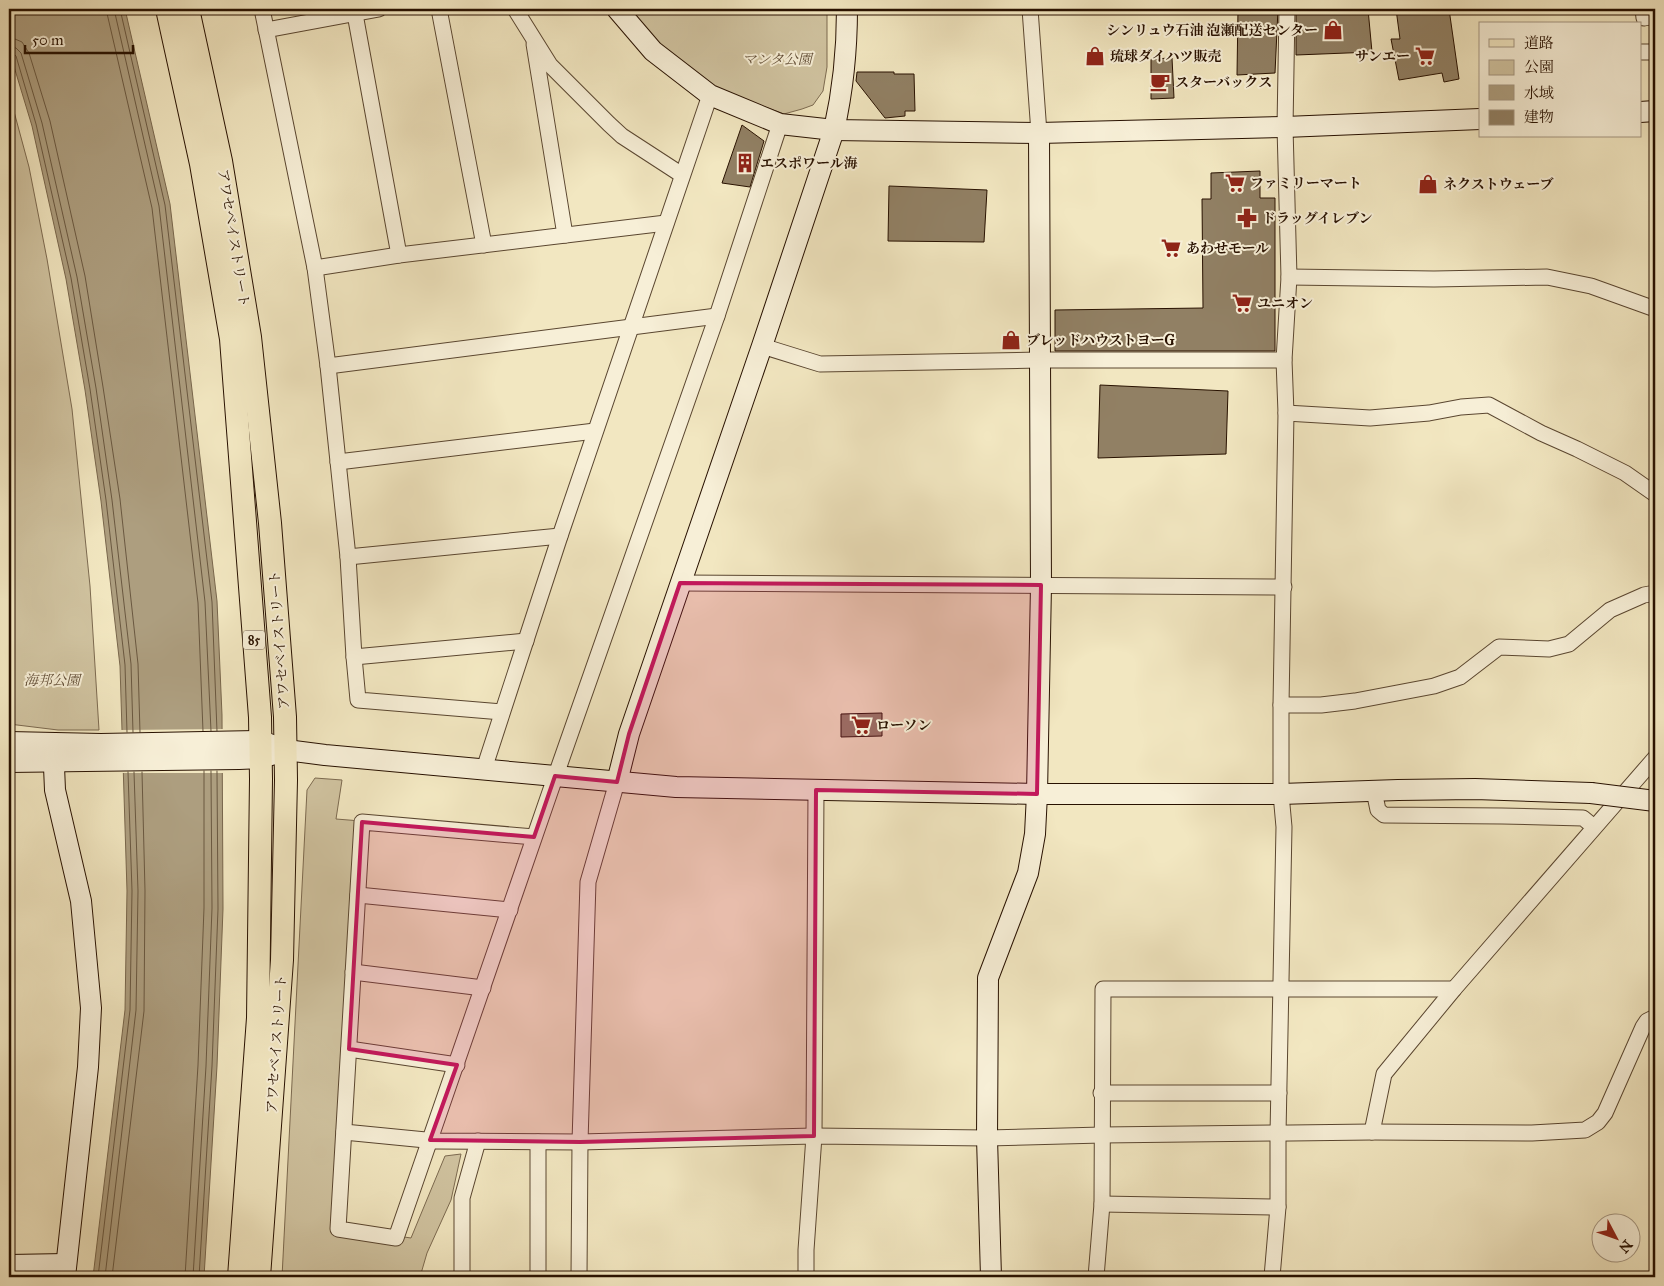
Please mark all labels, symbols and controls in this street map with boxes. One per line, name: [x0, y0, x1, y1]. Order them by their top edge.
shop icon: シンリュウ石油 泡瀬配送センター: [1322, 19, 1344, 41]
scale bar: [25, 22, 132, 54]
place label: シンリュウ石油 泡瀬配送センター: [1106, 22, 1318, 39]
legend: [1479, 22, 1642, 138]
text: 50 m: [32, 31, 64, 49]
text: 道路: [1524, 34, 1554, 52]
shop icon: 琉球ダイハツ販売: [1084, 45, 1106, 67]
supermarket icon: サンエー: [1414, 45, 1436, 67]
place label: 琉球ダイハツ販売: [1110, 48, 1221, 65]
place label: サンエー: [1355, 48, 1410, 65]
park label: マンタ公園: [742, 51, 814, 68]
text: 公園: [1524, 58, 1554, 76]
cafe icon: スターバックス: [1149, 71, 1171, 93]
place label: スターバックス: [1175, 74, 1272, 91]
text: 水域: [1524, 84, 1554, 102]
text: 建物: [1524, 108, 1554, 126]
building icon: エスポワール海: [734, 152, 756, 174]
place label: エスポワール海: [760, 155, 858, 172]
street label: アワセベイストリート: [214, 168, 253, 308]
supermarket icon: ファミリーマート: [1224, 172, 1246, 194]
shop icon: ネクストウェーブ: [1417, 173, 1439, 195]
place label: ファミリーマート: [1250, 175, 1362, 192]
place label: ネクストウェーブ: [1443, 176, 1554, 193]
pharmacy icon: ドラッグイレブン: [1236, 207, 1258, 229]
place label: ドラッグイレブン: [1262, 210, 1372, 227]
supermarket icon: あわせモール: [1160, 237, 1182, 259]
place label: あわせモール: [1186, 240, 1269, 257]
supermarket icon: ユニオン: [1231, 292, 1253, 314]
place label: ユニオン: [1257, 295, 1313, 312]
shop icon: ブレッドハウストヨーG: [1000, 329, 1022, 351]
place label: ブレッドハウストヨーG: [1026, 332, 1176, 349]
street label: アワセベイストリート: [266, 570, 293, 710]
road number: 85: [243, 630, 265, 650]
park label: 海邦公園: [24, 672, 82, 689]
supermarket icon: ローソン: [850, 714, 872, 736]
place label: ローソン: [876, 717, 931, 734]
street label: アワセベイストリート: [263, 974, 290, 1114]
north arrow: [1592, 1214, 1642, 1264]
text: N: [1615, 1236, 1636, 1256]

